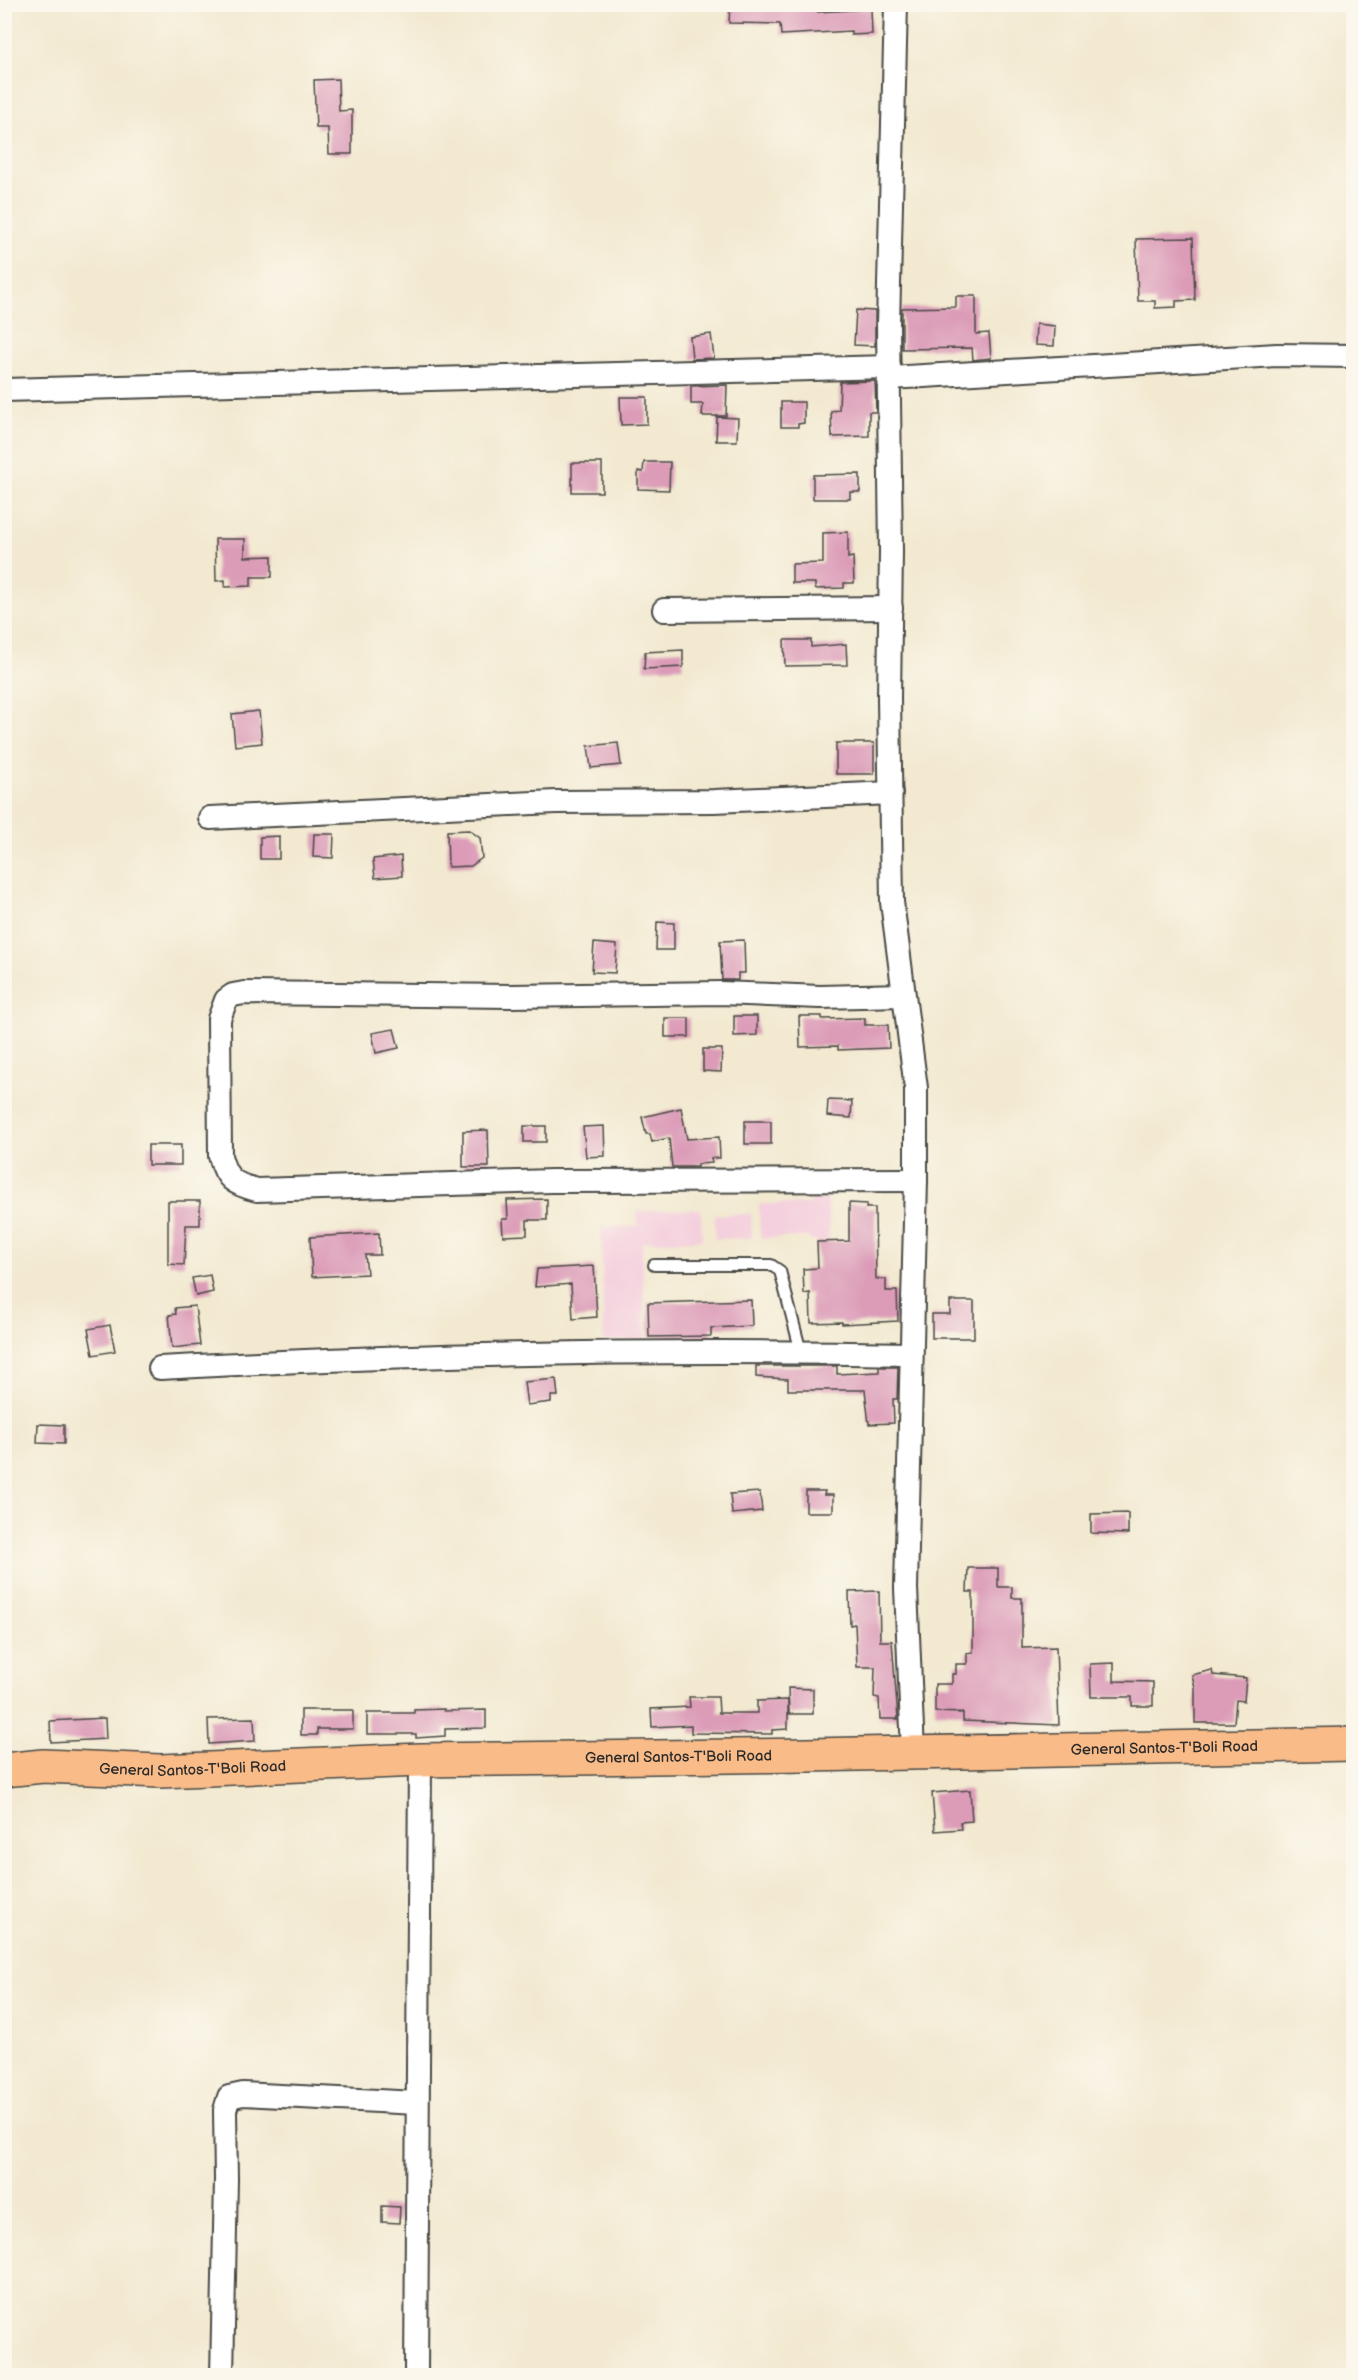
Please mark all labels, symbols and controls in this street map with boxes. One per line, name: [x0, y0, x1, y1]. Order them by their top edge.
street label: General Santos-T'Boli Road: [1071, 1736, 1258, 1759]
street label: General Santos-T'Boli Road: [585, 1746, 772, 1767]
street label: General Santos-T'Boli Road: [99, 1756, 287, 1781]

